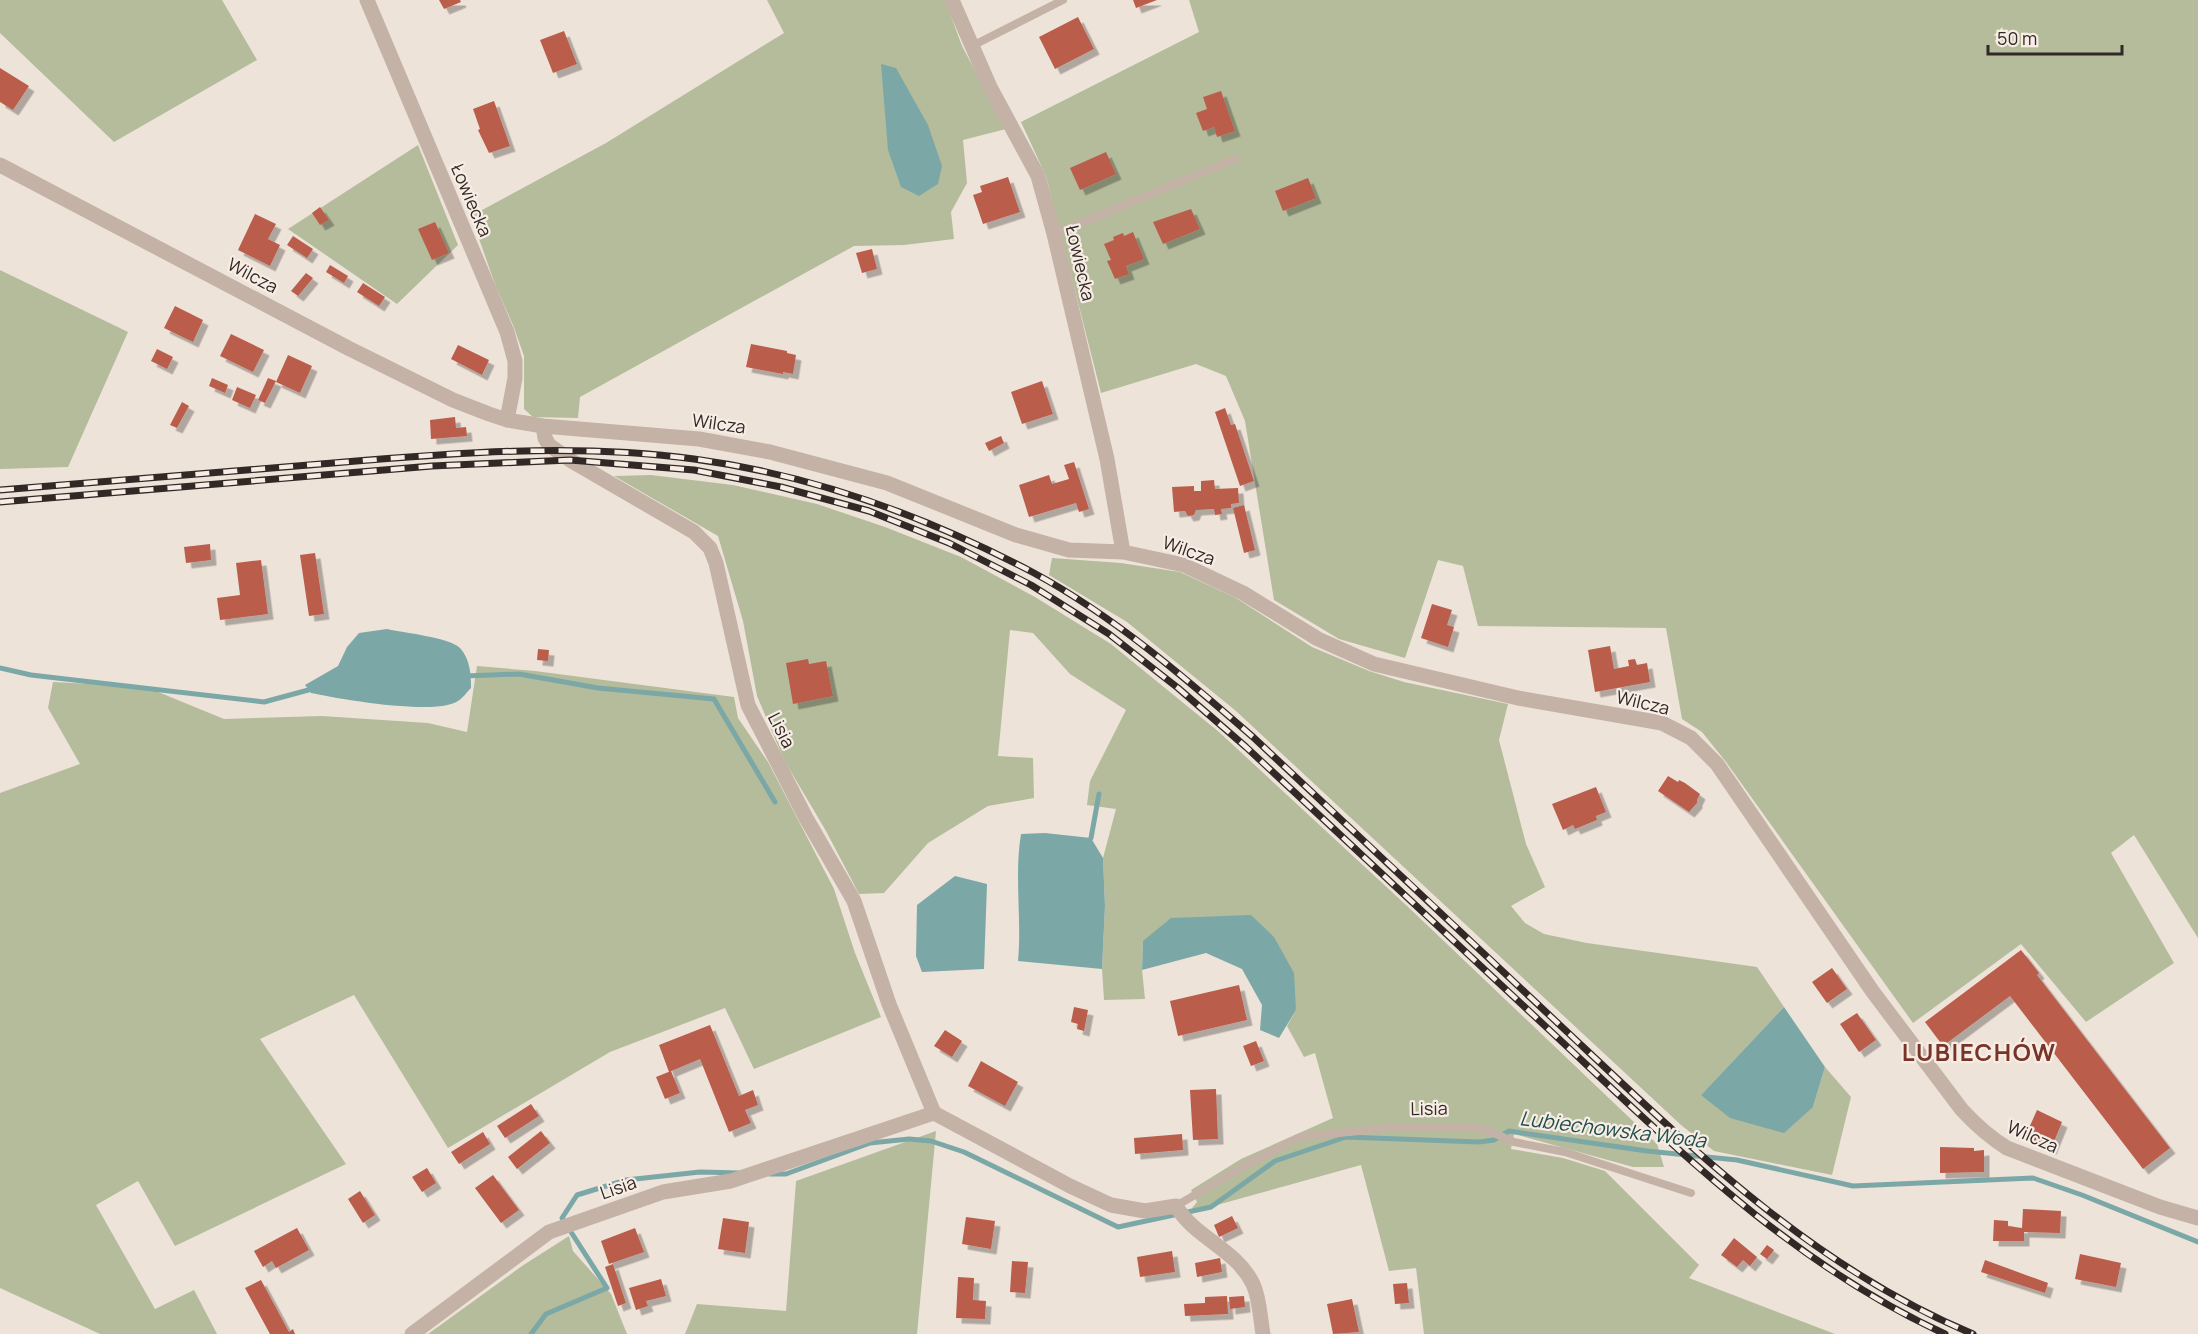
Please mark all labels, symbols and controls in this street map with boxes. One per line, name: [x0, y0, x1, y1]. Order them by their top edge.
scale bar: [1988, 18, 2122, 56]
text: 50 m: [1997, 26, 2037, 50]
street label: Łowiecka: [446, 160, 498, 240]
street label: Łowiecka: [1061, 223, 1101, 303]
street label: Wilcza: [224, 252, 282, 298]
street label: Wilcza: [691, 407, 747, 439]
street label: Wilcza: [1160, 530, 1218, 570]
street label: Wilcza: [1614, 684, 1672, 720]
street label: Lisia: [763, 708, 801, 752]
district label: LUBIECHÓW: [1902, 1035, 2056, 1068]
street label: Lisia: [1410, 1096, 1448, 1120]
water label: Lubiechowska Woda: [1518, 1104, 1709, 1154]
street label: Wilcza: [2004, 1114, 2062, 1158]
street label: Lisia: [597, 1170, 639, 1204]

